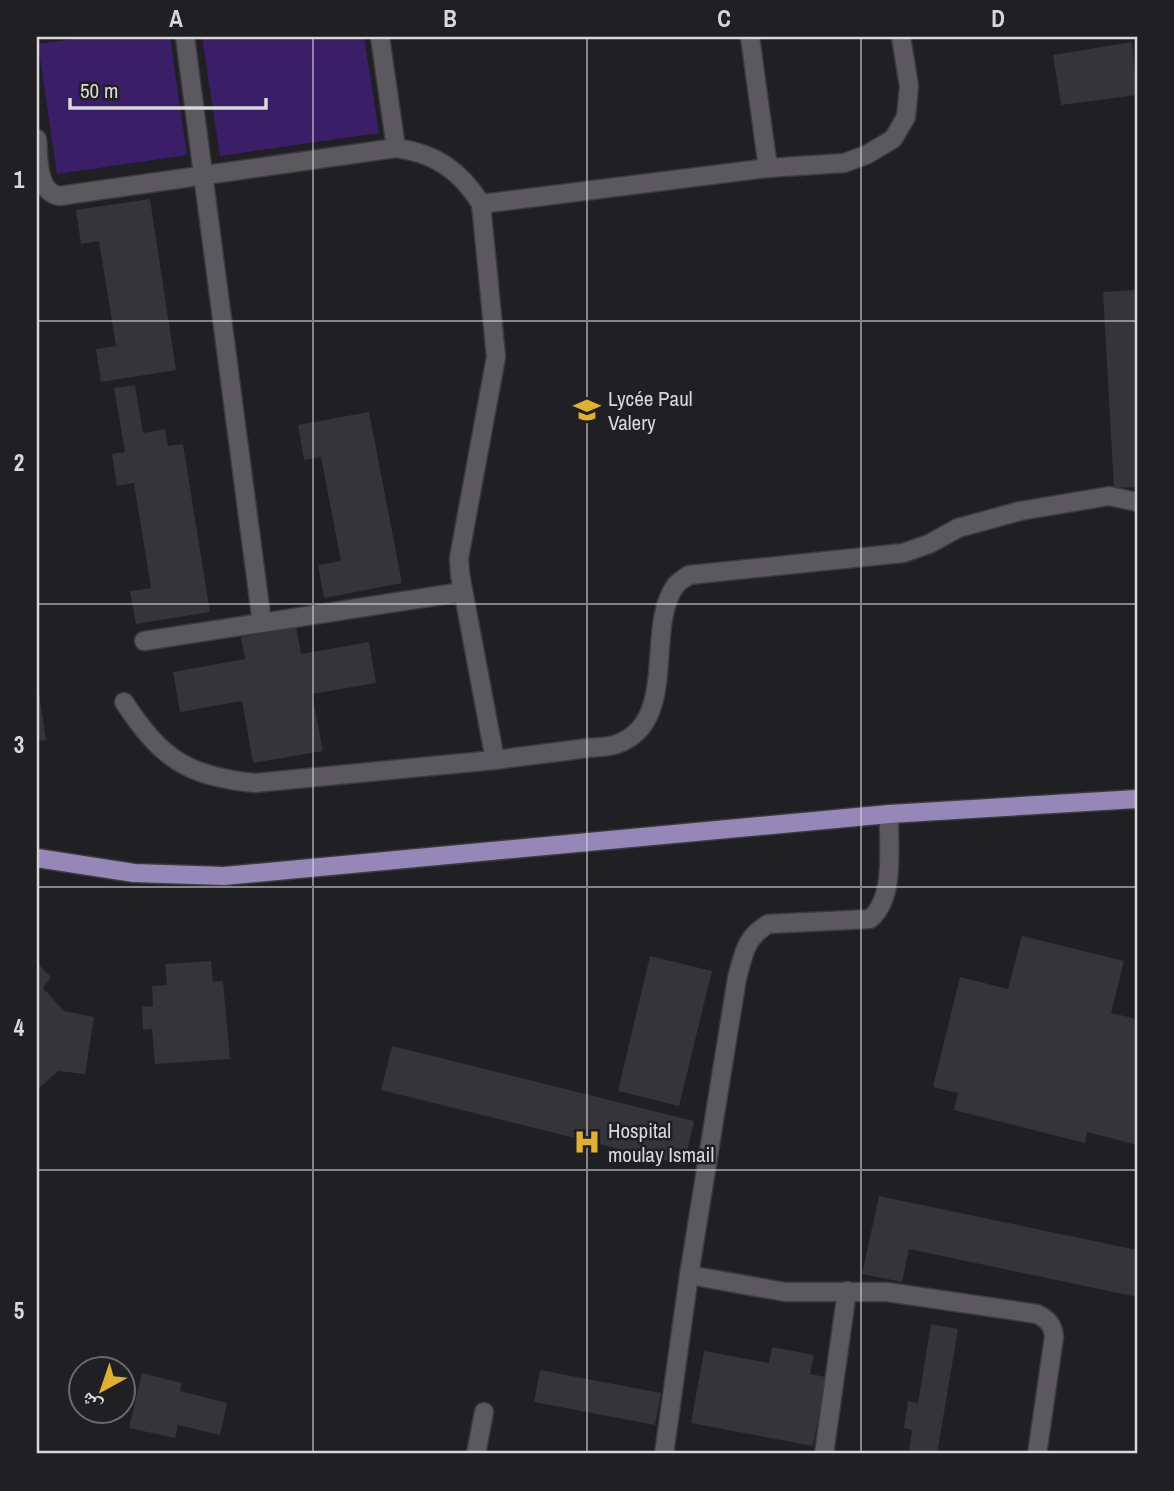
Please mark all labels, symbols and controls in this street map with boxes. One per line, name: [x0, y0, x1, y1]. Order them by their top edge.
text: A: [169, 3, 183, 34]
text: B: [443, 3, 457, 34]
text: C: [717, 3, 731, 34]
text: D: [991, 3, 1005, 34]
scale bar: [70, 66, 266, 110]
text: 50 m: [80, 76, 118, 105]
text: 1: [14, 164, 25, 195]
place label: Lycée Paul Valery: [608, 384, 693, 437]
school or university icon: Lycée Paul Valery: [572, 395, 602, 425]
text: 2: [14, 447, 24, 478]
text: 3: [14, 729, 24, 760]
text: 4: [14, 1012, 25, 1043]
place label: Hospital moulay Ismail: [608, 1116, 714, 1169]
hospital icon: Hospital moulay Ismail: [572, 1127, 602, 1157]
text: 5: [14, 1295, 24, 1326]
north arrow: [66, 1354, 136, 1424]
text: ش: [75, 1387, 107, 1419]

